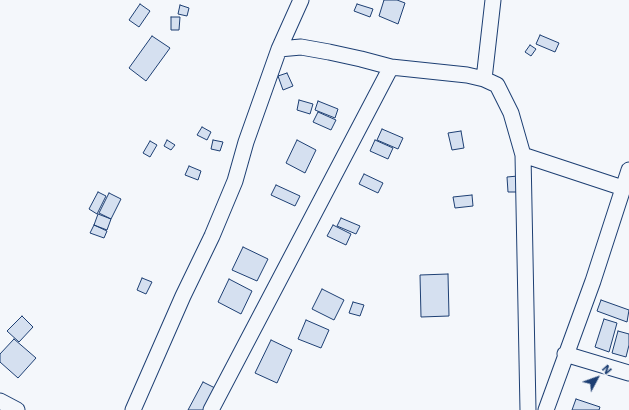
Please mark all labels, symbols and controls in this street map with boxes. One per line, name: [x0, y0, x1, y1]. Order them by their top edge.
north arrow: [577, 358, 617, 398]
text: N: [599, 362, 614, 377]

